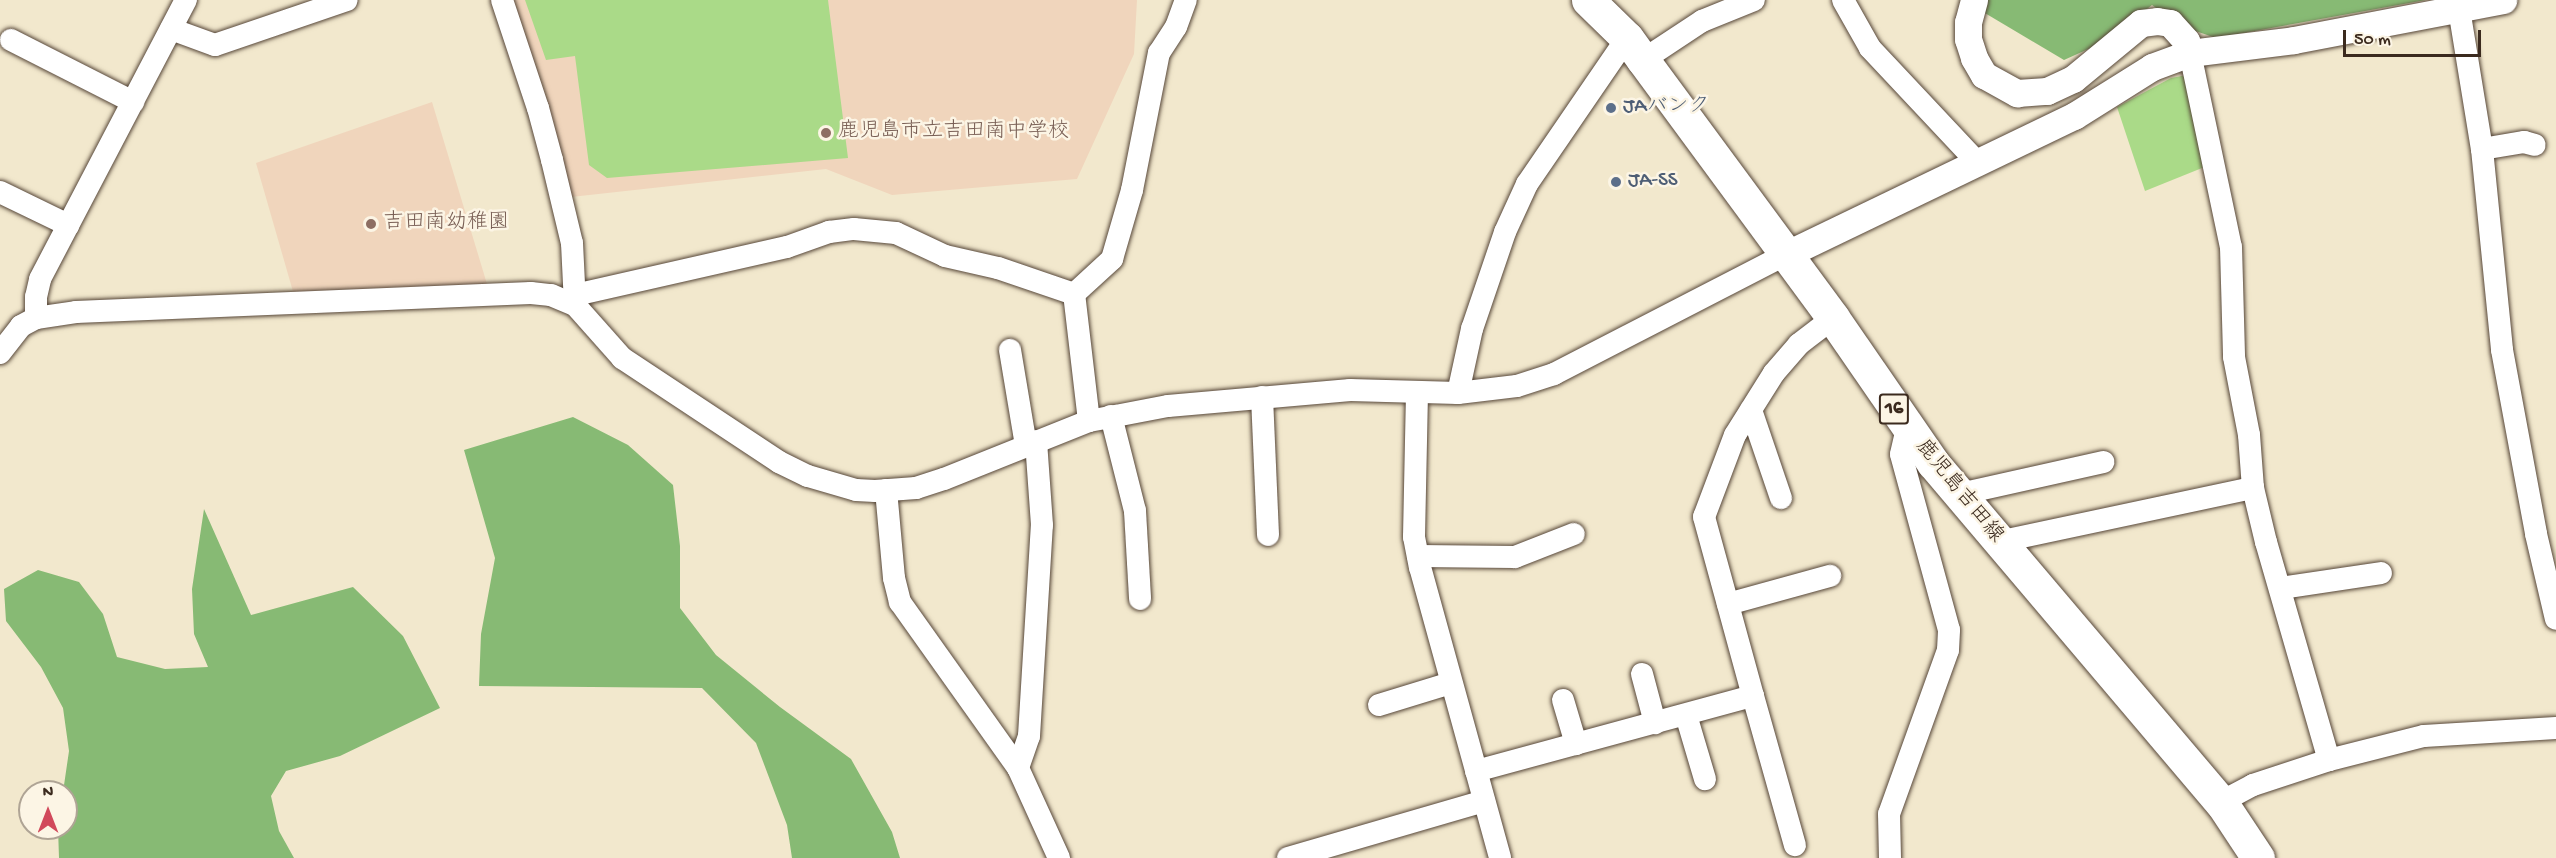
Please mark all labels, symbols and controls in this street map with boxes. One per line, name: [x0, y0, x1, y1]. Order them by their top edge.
scale bar: [2346, 18, 2484, 56]
text: 50 m: [2354, 30, 2391, 51]
place label: JAバンク: [1623, 95, 1710, 121]
marker: JAバンク: [1604, 101, 1618, 115]
place label: 鹿児島市立吉田南中学校: [838, 120, 1069, 146]
marker: 鹿児島市立吉田南中学校: [819, 126, 833, 140]
place label: JA-SS: [1628, 169, 1678, 195]
marker: JA-SS: [1609, 175, 1623, 189]
place label: 吉田南幼稚園: [383, 211, 509, 237]
marker: 吉田南幼稚園: [364, 217, 378, 231]
road number: 16: [1878, 392, 1910, 426]
street label: 鹿児島吉田線: [1909, 435, 2007, 549]
north arrow: [18, 780, 78, 840]
text: N: [43, 784, 53, 803]

